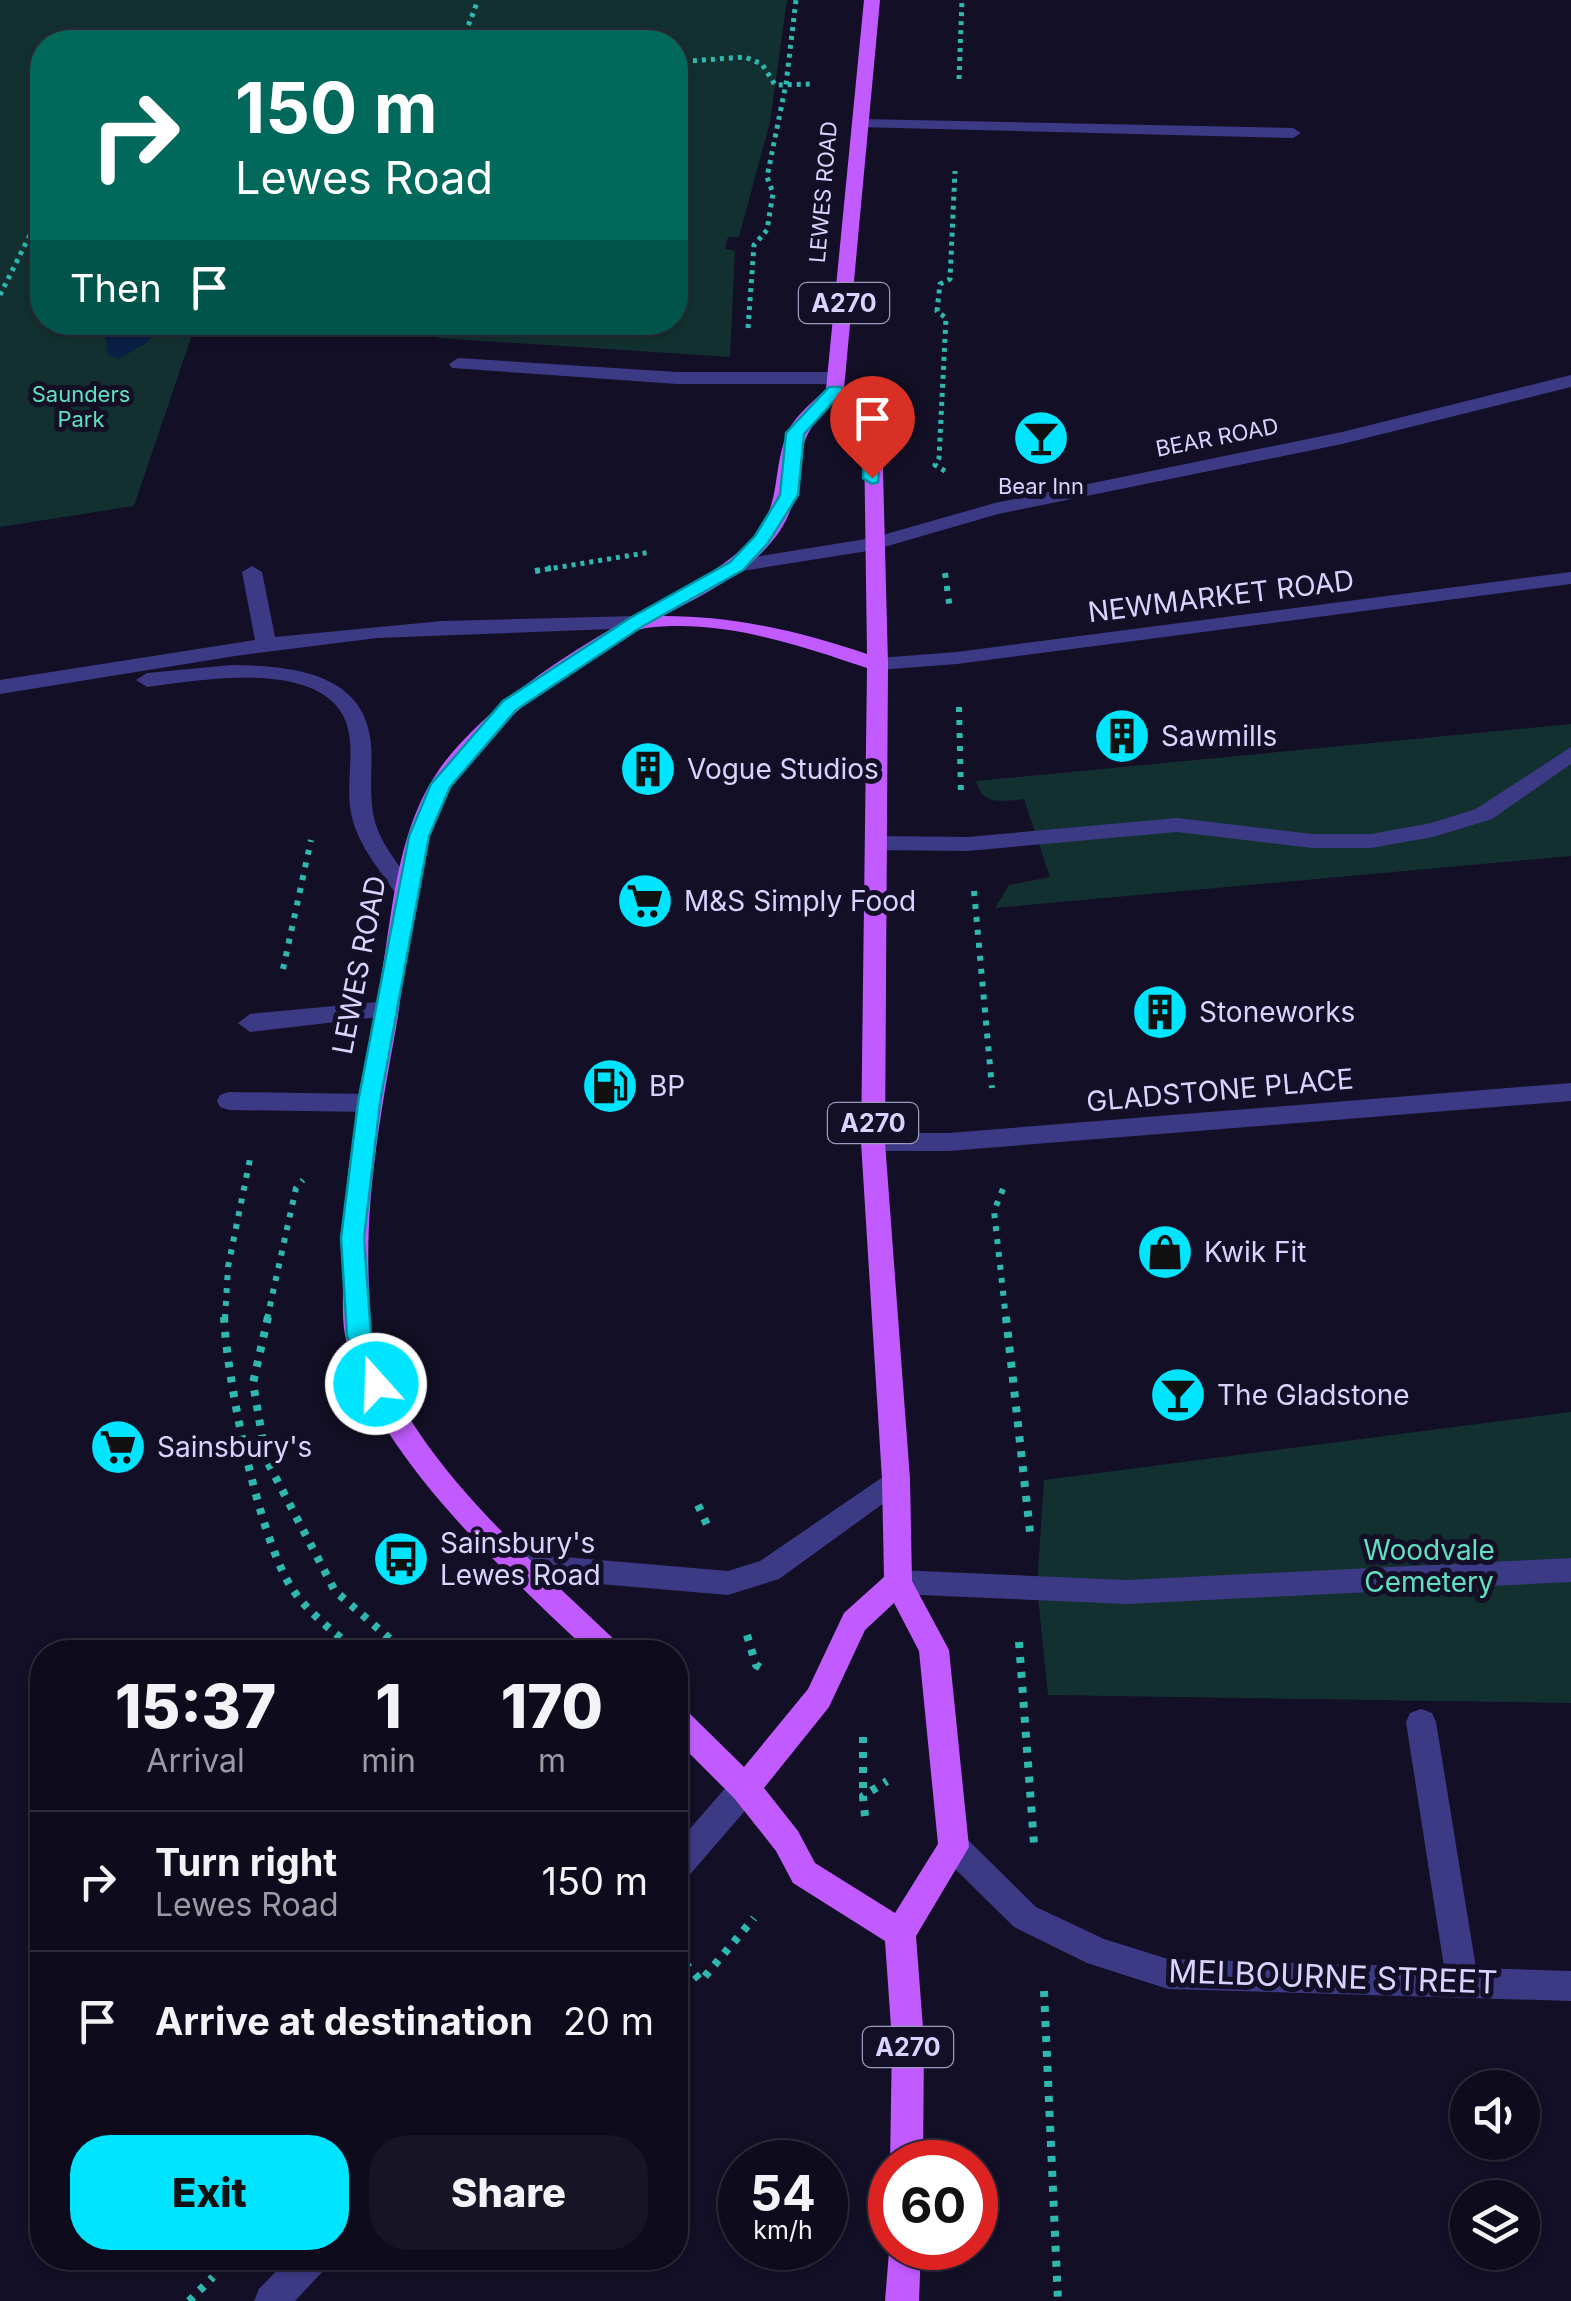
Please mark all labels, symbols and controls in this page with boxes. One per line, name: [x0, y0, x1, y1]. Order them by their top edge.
text: 150 m: [235, 65, 438, 150]
icon: right: [70, 70, 200, 200]
street label: LEWES ROAD: [804, 120, 842, 264]
text: Lewes Road: [235, 150, 493, 205]
icon: arrive: [182, 260, 237, 315]
text: Then: [70, 265, 162, 311]
road number: A270: [799, 283, 889, 323]
pin: [830, 376, 915, 479]
park label: Saunders Park: [32, 381, 130, 432]
icon: arrive: [845, 391, 900, 446]
bar icon: Bear Inn: [1011, 408, 1071, 468]
street label: BEAR ROAD: [1153, 412, 1281, 462]
place label: Bear Inn: [998, 473, 1084, 499]
street label: NEWMARKET ROAD: [1086, 563, 1356, 629]
building icon: Sawmills: [1092, 706, 1152, 766]
place label: Sawmills: [1161, 719, 1277, 753]
building icon: Vogue Studios: [618, 739, 678, 799]
place label: Vogue Studios: [687, 752, 879, 786]
supermarket icon: M&S Simply Food: [615, 871, 675, 931]
street label: LEWES ROAD: [325, 873, 393, 1057]
place label: M&S Simply Food: [684, 884, 916, 918]
building icon: Stoneworks: [1130, 982, 1190, 1042]
place label: Stoneworks: [1199, 995, 1355, 1029]
fuel station icon: BP: [580, 1056, 640, 1116]
street label: GLADSTONE PLACE: [1085, 1061, 1355, 1119]
place label: BP: [649, 1069, 685, 1103]
road number: A270: [828, 1103, 918, 1143]
shop icon: Kwik Fit: [1135, 1222, 1195, 1282]
place label: Kwik Fit: [1204, 1235, 1306, 1269]
position arrow: [324, 1332, 428, 1436]
bar icon: The Gladstone: [1148, 1365, 1208, 1425]
place label: The Gladstone: [1217, 1378, 1410, 1412]
supermarket icon: Sainsbury's: [88, 1417, 148, 1477]
place label: Sainsbury's: [157, 1430, 312, 1464]
place label: Sainsbury's Lewes Road: [440, 1526, 601, 1592]
bus stop icon: Sainsbury's Lewes Road: [371, 1529, 431, 1589]
park label: Woodvale Cemetery: [1363, 1533, 1495, 1599]
text: 15:37: [115, 1670, 276, 1742]
text: 1: [375, 1670, 402, 1742]
text: 170: [501, 1670, 603, 1742]
text: Arrival: [146, 1741, 245, 1780]
text: min: [361, 1741, 416, 1780]
text: m: [538, 1741, 566, 1780]
text: Turn right: [155, 1839, 337, 1885]
icon: right: [70, 1854, 125, 1909]
text: 150 m: [541, 1858, 648, 1904]
text: Lewes Road: [155, 1885, 339, 1924]
street label: MELBOURNE STREET: [1168, 1951, 1498, 2002]
icon: arrive: [70, 1994, 125, 2049]
text: Arrive at destination: [155, 1998, 533, 2044]
text: 20 m: [563, 1998, 654, 2044]
road number: A270: [863, 2027, 953, 2067]
map controls: [1450, 2070, 1540, 2270]
button: sound: [1450, 2070, 1540, 2160]
button: Exit: [70, 2135, 349, 2250]
button: Share: [369, 2135, 648, 2250]
speed limit sign: 60: [868, 2140, 998, 2270]
text: 54: [750, 2163, 816, 2223]
button: layers: [1450, 2180, 1540, 2270]
text: km/h: [753, 2215, 813, 2245]

